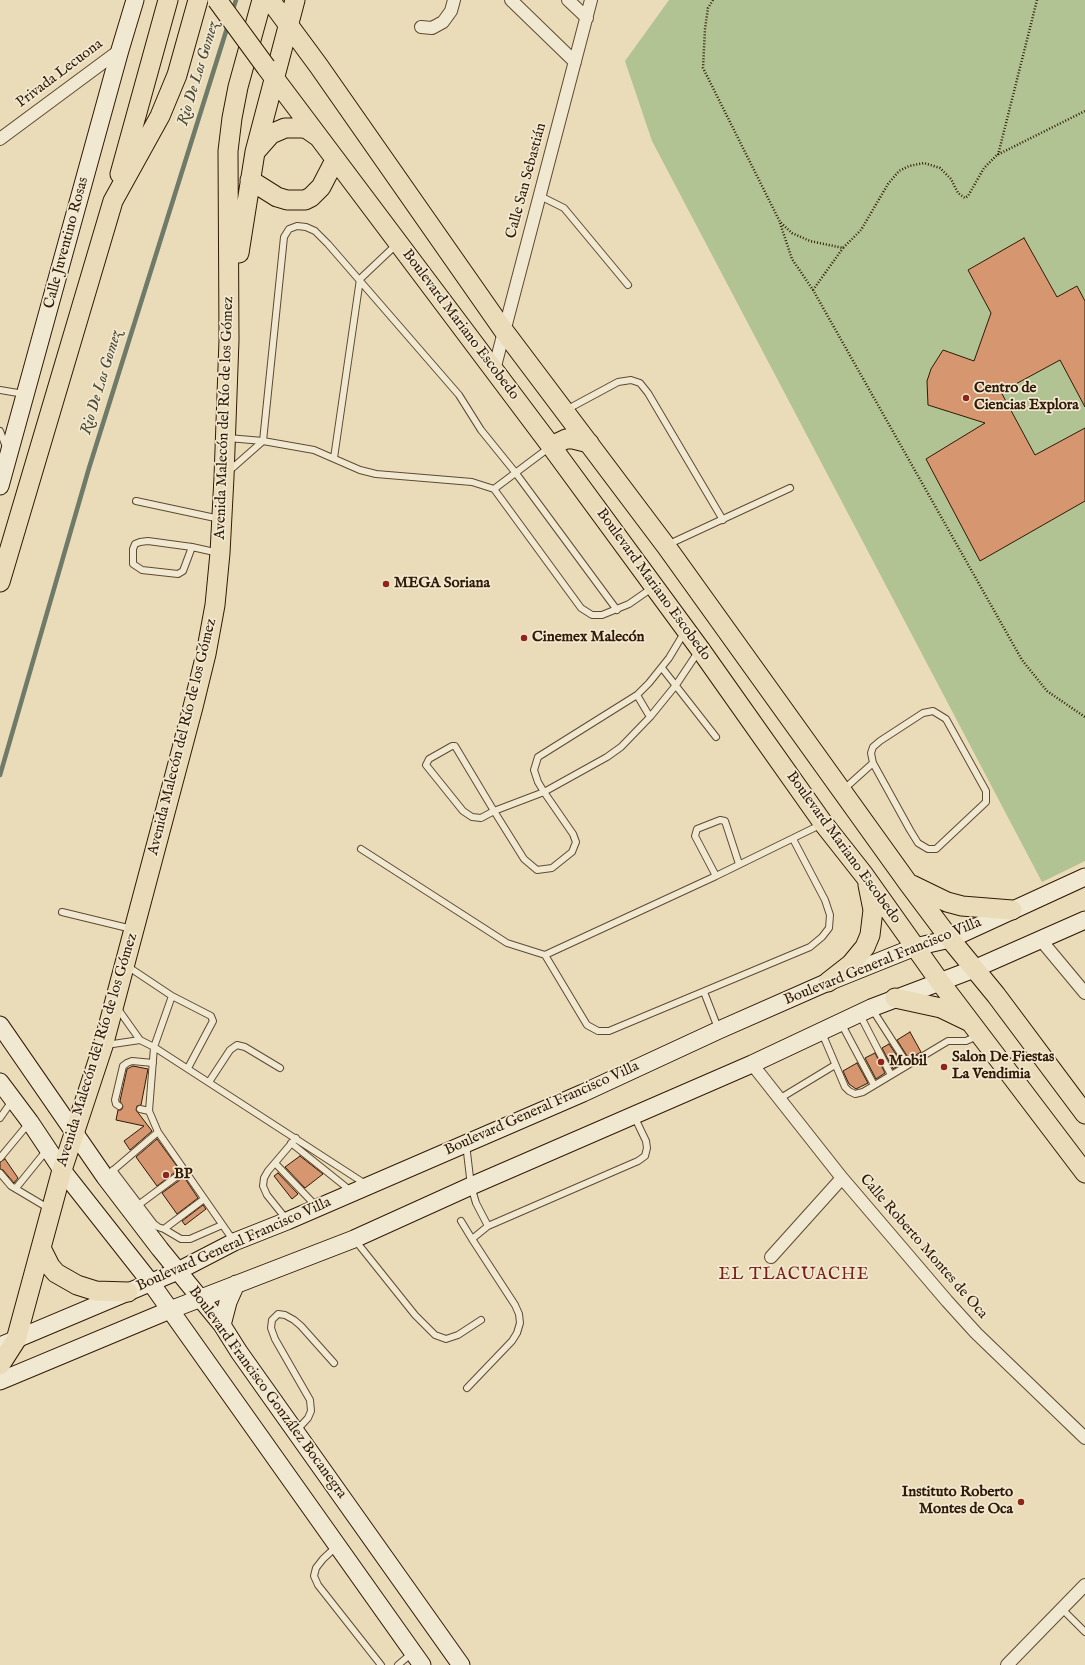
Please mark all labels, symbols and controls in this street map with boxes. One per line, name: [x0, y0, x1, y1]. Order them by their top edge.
water label: Rio De Los Gomez: [174, 20, 224, 128]
street label: Privada Lecuona: [13, 36, 107, 112]
street label: Calle San Sebastián: [503, 121, 551, 241]
street label: Calle Juventino Rosas: [41, 175, 93, 311]
street label: Boulevard Mariano Escobedo: [398, 246, 522, 404]
street label: Avenida Malecón del Río de los Gómez: [212, 296, 238, 540]
water label: Rio De Los Gomez: [77, 329, 127, 437]
place label: Centro de Ciencias Explora: [974, 380, 1079, 415]
marker: Centro de Ciencias Explora: [961, 393, 971, 403]
street label: Boulevard Mariano Escobedo: [592, 505, 714, 665]
place label: MEGA Soriana: [394, 575, 490, 593]
marker: MEGA Soriana: [381, 579, 391, 589]
street label: Avenida Malecón del Río de los Gómez: [145, 617, 221, 857]
place label: Cinemex Malecón: [532, 629, 645, 647]
marker: Cinemex Malecón: [519, 633, 529, 643]
street label: Boulevard Mariano Escobedo: [782, 768, 904, 928]
street label: Boulevard General Francisco Villa: [782, 914, 984, 1010]
street label: Avenida Malecón del Río de los Gómez: [54, 931, 142, 1169]
place label: Salon De Fiestas La Vendimia: [952, 1049, 1054, 1084]
place label: Mobil: [889, 1053, 927, 1071]
marker: Mobil: [876, 1057, 886, 1067]
street label: Boulevard General Francisco Villa: [442, 1058, 642, 1160]
marker: Salon De Fiestas La Vendimia: [939, 1062, 949, 1072]
place label: BP: [174, 1166, 193, 1184]
marker: BP: [161, 1170, 171, 1180]
street label: Calle Roberto Montes de Oca: [855, 1171, 991, 1323]
street label: Boulevard General Francisco Villa: [134, 1194, 334, 1296]
district label: EL TLACUACHE: [719, 1266, 869, 1286]
street label: Boulevard Francisco González Bocanegra: [184, 1283, 350, 1503]
place label: Instituto Roberto Montes de Oca: [902, 1484, 1013, 1519]
marker: Instituto Roberto Montes de Oca: [1016, 1497, 1026, 1507]

